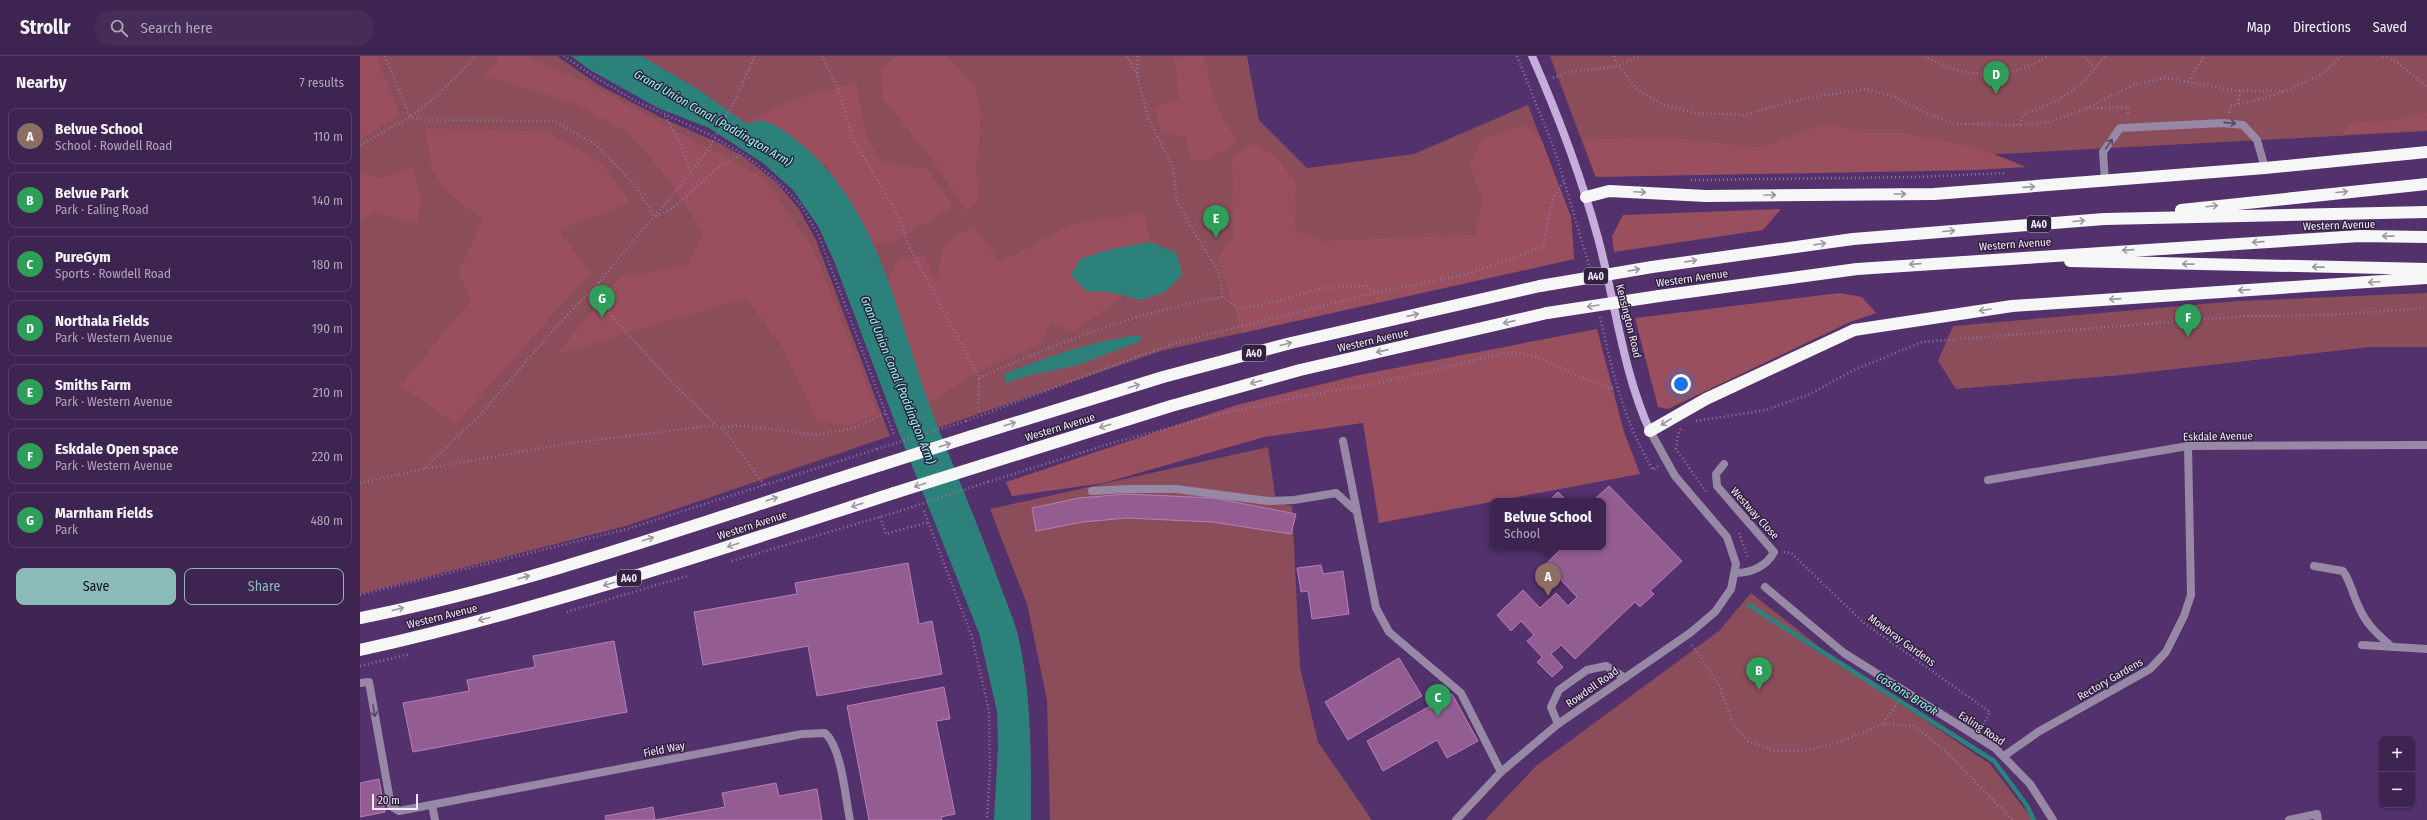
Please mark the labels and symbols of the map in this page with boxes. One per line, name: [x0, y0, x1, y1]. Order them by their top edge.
pin: D: [1983, 61, 2009, 94]
water label: Grand Union Canal (Paddington Arm): [631, 66, 796, 169]
one-way arrow: [2223, 120, 2236, 127]
one-way arrow: [2105, 139, 2113, 150]
one-way arrow: [2022, 183, 2035, 190]
one-way arrow: [2335, 188, 2348, 196]
one-way arrow: [1633, 189, 1646, 196]
one-way arrow: [1893, 190, 1906, 198]
one-way arrow: [1763, 191, 1776, 199]
one-way arrow: [2205, 202, 2218, 210]
pin: E: [1203, 205, 1229, 238]
road number: A40: [2027, 216, 2051, 232]
one-way arrow: [2072, 217, 2085, 224]
street label: Western Avenue: [2303, 218, 2375, 233]
one-way arrow: [1942, 228, 1955, 235]
one-way arrow: [2382, 233, 2395, 240]
street label: Western Avenue: [1978, 235, 2052, 254]
one-way arrow: [2252, 239, 2265, 246]
one-way arrow: [1813, 240, 1826, 248]
one-way arrow: [2122, 247, 2135, 254]
one-way arrow: [1684, 258, 1697, 265]
one-way arrow: [2182, 260, 2195, 268]
one-way arrow: [1909, 261, 1922, 268]
one-way arrow: [2312, 263, 2325, 270]
one-way arrow: [1627, 266, 1640, 274]
street label: Western Avenue: [1655, 267, 1729, 290]
road number: A40: [1584, 268, 1608, 284]
one-way arrow: [2368, 278, 2381, 285]
street label: Kensington Road: [1613, 283, 1644, 359]
pin: G: [589, 285, 615, 318]
one-way arrow: [2238, 287, 2251, 294]
water label: Grand Union Canal (Paddington Arm): [858, 293, 939, 467]
one-way arrow: [2109, 295, 2122, 302]
one-way arrow: [1587, 302, 1600, 310]
pin: F: [2175, 304, 2201, 337]
one-way arrow: [1979, 306, 1992, 314]
one-way arrow: [1406, 310, 1419, 318]
one-way arrow: [1503, 318, 1516, 326]
street label: Western Avenue: [1336, 326, 1410, 355]
one-way arrow: [1279, 340, 1292, 347]
road number: A40: [1242, 345, 1266, 361]
one-way arrow: [1376, 348, 1389, 355]
your location: [1671, 374, 1691, 394]
one-way arrow: [1250, 379, 1263, 386]
one-way arrow: [1127, 382, 1140, 389]
street label: Western Avenue: [1024, 411, 1097, 444]
one-way arrow: [1660, 419, 1672, 427]
one-way arrow: [1003, 420, 1015, 428]
one-way arrow: [1099, 423, 1111, 431]
street label: Eskdale Avenue: [2183, 429, 2253, 444]
one-way arrow: [938, 441, 951, 448]
one-way arrow: [913, 482, 926, 489]
street label: Westway Close: [1728, 485, 1782, 542]
one-way arrow: [765, 495, 778, 502]
one-way arrow: [851, 502, 864, 509]
street label: Western Avenue: [716, 508, 789, 543]
one-way arrow: [642, 535, 654, 543]
one-way arrow: [727, 542, 740, 549]
pin: A: [1535, 563, 1561, 596]
road number: A40: [617, 570, 641, 586]
one-way arrow: [517, 573, 530, 580]
one-way arrow: [603, 581, 616, 588]
street label: Western Avenue: [405, 601, 479, 632]
one-way arrow: [391, 605, 404, 612]
street label: Mowbray Gardens: [1866, 612, 1938, 669]
one-way arrow: [478, 616, 491, 623]
street label: Rectory Gardens: [2075, 655, 2146, 703]
pin: B: [1746, 657, 1772, 690]
street label: Rowdell Road: [1563, 664, 1621, 710]
water label: Costons Brook: [1874, 669, 1941, 719]
pin: C: [1425, 684, 1451, 717]
one-way arrow: [370, 705, 378, 718]
street label: Ealing Road: [1956, 709, 2007, 748]
street label: Field Way: [642, 739, 686, 760]
scale bar: [372, 792, 418, 811]

